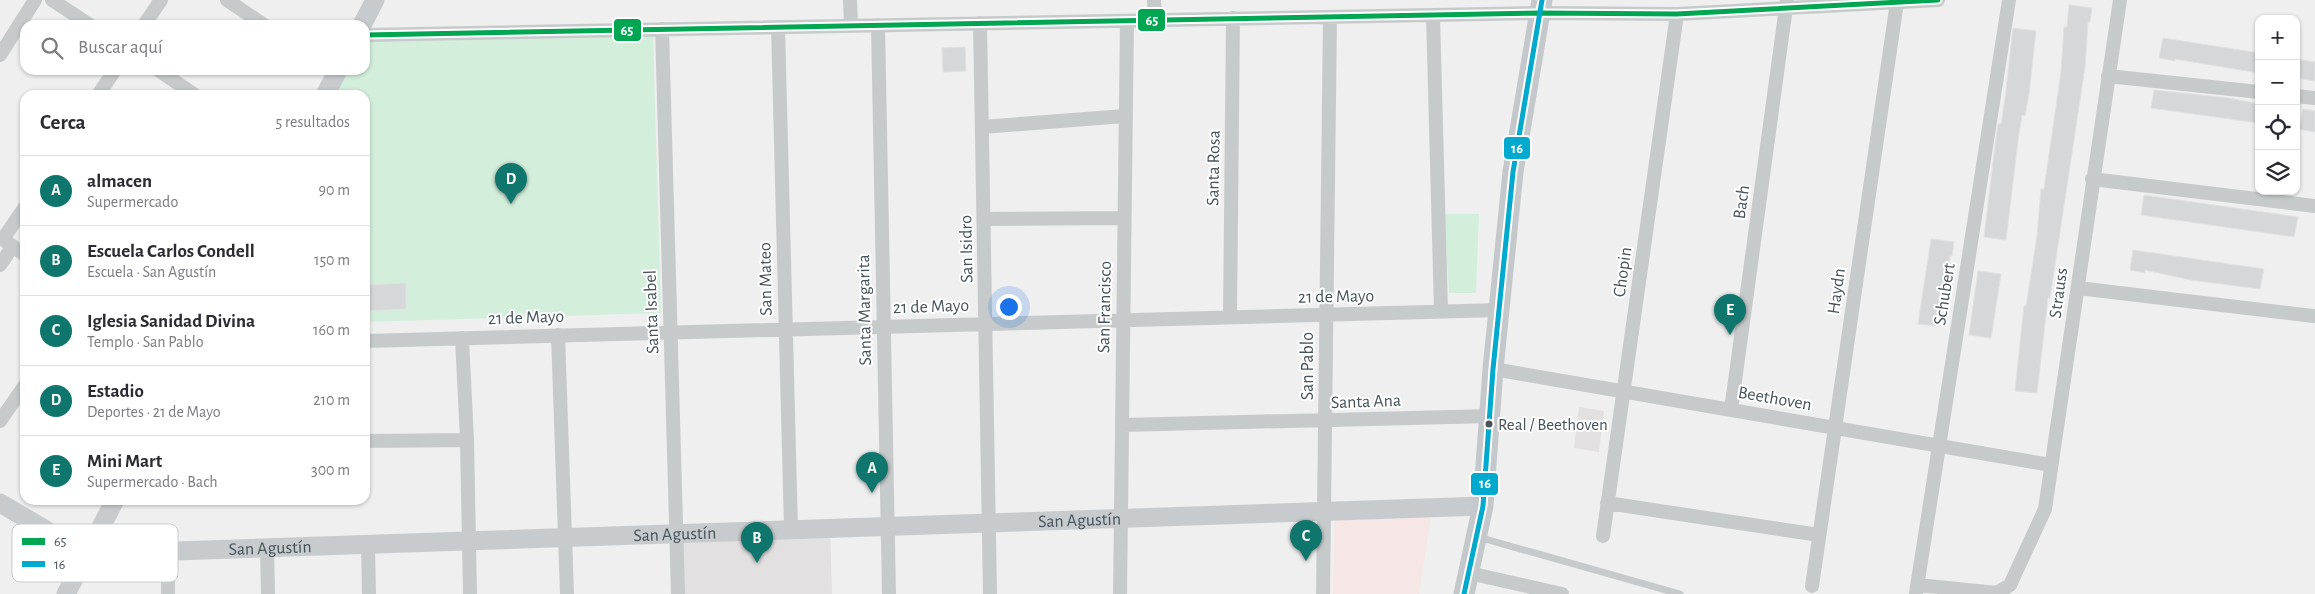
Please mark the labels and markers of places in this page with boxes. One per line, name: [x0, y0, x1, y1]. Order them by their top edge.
pin: D: [495, 163, 527, 204]
pin: E: [1714, 294, 1746, 335]
place label: Real / Beethoven: [1498, 416, 1608, 433]
marker: Real / Beethoven: [1484, 419, 1494, 429]
pin: A: [856, 452, 888, 493]
pin: C: [1290, 520, 1322, 561]
pin: B: [741, 522, 773, 563]

